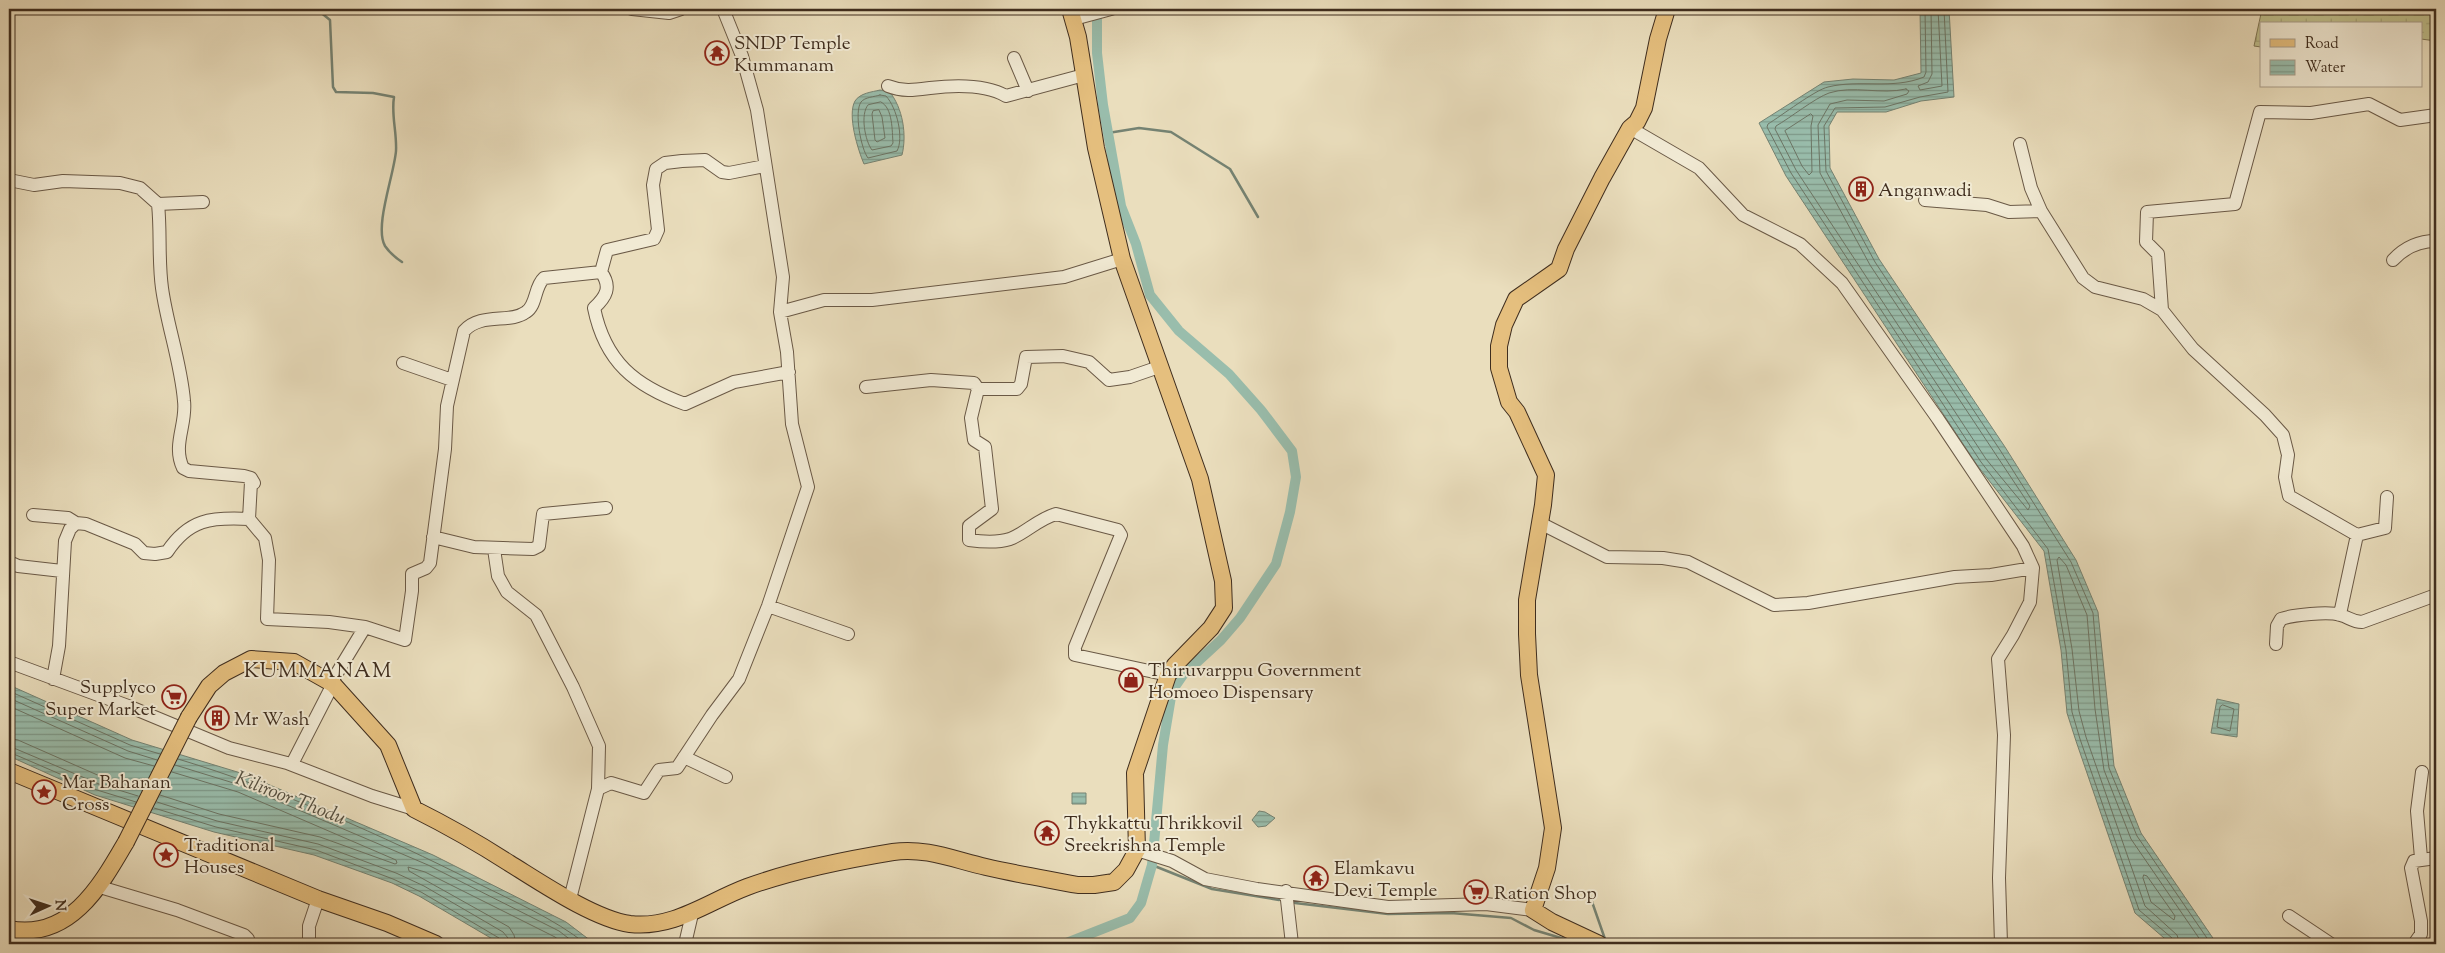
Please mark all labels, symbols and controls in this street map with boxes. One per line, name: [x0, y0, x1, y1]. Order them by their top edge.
legend: [2260, 22, 2422, 88]
place label: SNDP Temple Kummanam: [734, 31, 851, 80]
text: Road: [2305, 34, 2339, 55]
temple icon: SNDP Temple Kummanam: [704, 40, 730, 66]
text: Water: [2305, 58, 2346, 79]
building icon: Anganwadi: [1848, 176, 1874, 202]
place label: Anganwadi: [1878, 178, 1972, 205]
district label: KUMMANAM: [244, 657, 392, 687]
place label: Thiruvarppu Government Homoeo Dispensary: [1148, 658, 1362, 707]
shop icon: Thiruvarppu Government Homoeo Dispensary: [1118, 667, 1144, 693]
place label: Supplyco Super Market: [45, 675, 156, 724]
supermarket icon: Supplyco Super Market: [161, 684, 187, 710]
building icon: Mr Wash: [204, 705, 230, 731]
place label: Mr Wash: [234, 707, 310, 734]
water label: Kiliroor Thodu: [230, 765, 350, 834]
place label: Mar Bahanan Cross: [62, 770, 171, 819]
place icon: Mar Bahanan Cross: [31, 779, 57, 805]
place label: Thykkattu Thrikkovil Sreekrishna Temple: [1064, 811, 1243, 860]
temple icon: Thykkattu Thrikkovil Sreekrishna Temple: [1034, 820, 1060, 846]
place label: Traditional Houses: [184, 833, 275, 882]
place icon: Traditional Houses: [153, 842, 179, 868]
place label: Elamkavu Devi Temple: [1334, 856, 1438, 905]
temple icon: Elamkavu Devi Temple: [1303, 865, 1329, 891]
supermarket icon: Ration Shop: [1463, 879, 1489, 905]
north arrow: [22, 880, 72, 930]
place label: Ration Shop: [1494, 881, 1597, 908]
text: N: [49, 899, 69, 912]

